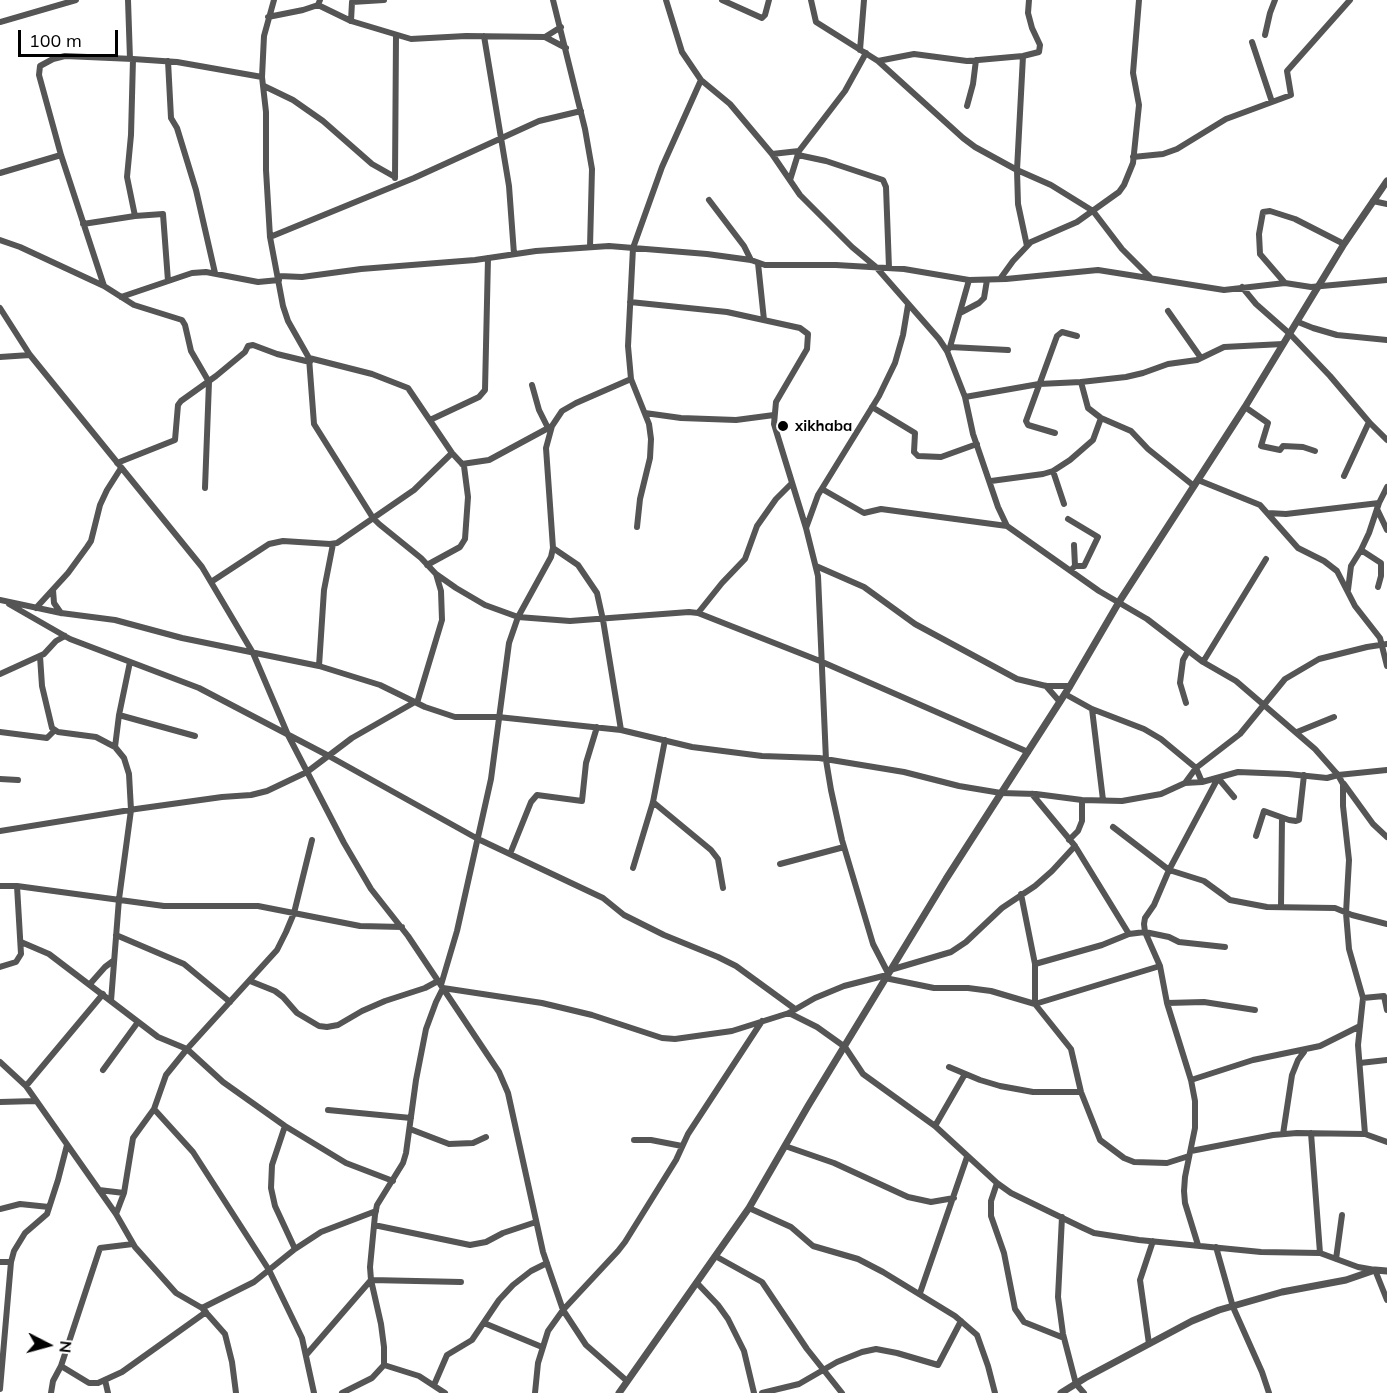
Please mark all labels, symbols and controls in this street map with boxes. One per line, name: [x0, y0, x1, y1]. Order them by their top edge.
scale bar: [21, 18, 122, 56]
text: 100 m: [29, 29, 82, 52]
place label: xikhaba: [795, 417, 852, 435]
marker: xikhaba: [776, 419, 790, 433]
north arrow: [18, 1315, 78, 1375]
text: N: [55, 1340, 76, 1354]

